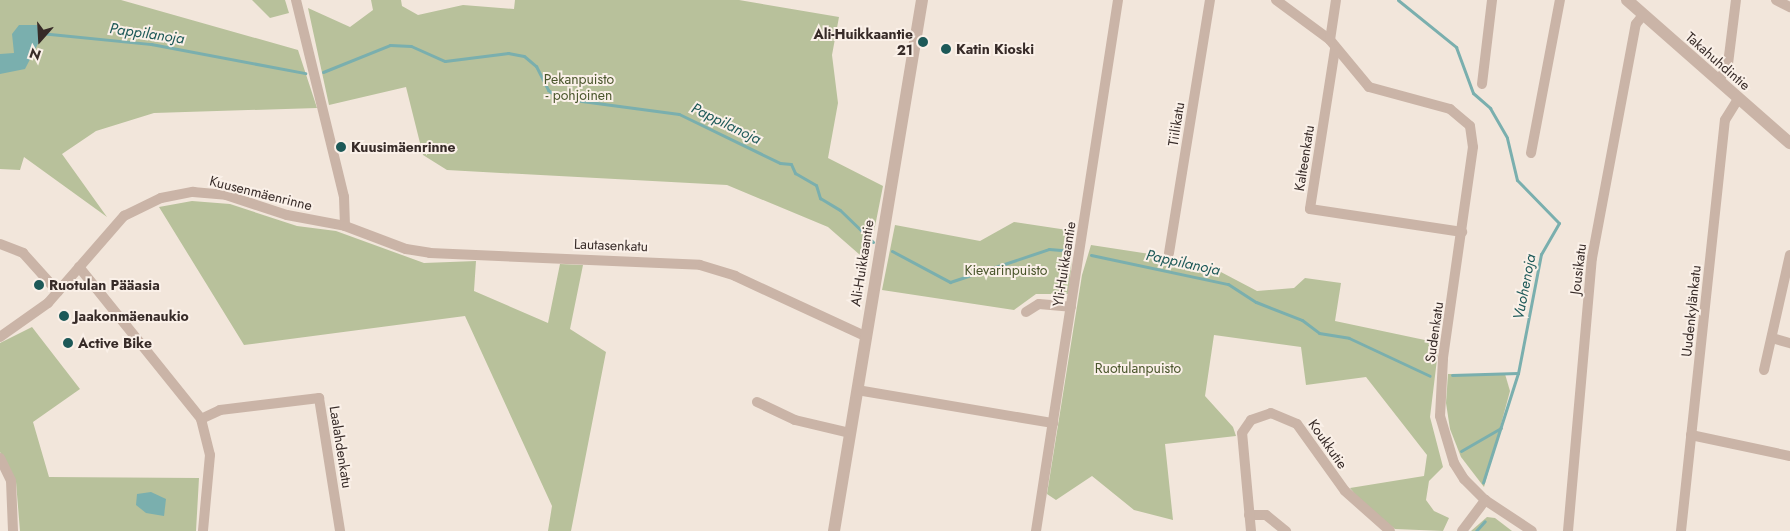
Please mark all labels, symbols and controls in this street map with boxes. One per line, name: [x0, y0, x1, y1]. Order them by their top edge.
north arrow: [15, 15, 65, 65]
water label: Pappilanoja: [108, 20, 186, 48]
place label: Ali-Huikkaantie 21: [813, 26, 913, 58]
street label: Takahuhdintie: [1682, 28, 1754, 94]
marker: Ali-Huikkaantie 21: [917, 36, 929, 48]
place label: Katin Kioski: [956, 41, 1034, 57]
text: N: [27, 43, 44, 65]
marker: Katin Kioski: [940, 43, 952, 55]
park label: Pekanpuisto - pohjoinen: [544, 71, 614, 104]
water label: Pappilanoja: [688, 99, 764, 149]
street label: Tiilikatu: [1164, 101, 1188, 147]
street label: Kalteenkatu: [1290, 124, 1318, 192]
place label: Kuusimäenrinne: [351, 139, 456, 155]
marker: Kuusimäenrinne: [335, 141, 347, 153]
street label: Kuusenmäenrinne: [208, 172, 314, 214]
street label: Ali-Huikkaantie: [847, 219, 877, 307]
street label: Yli-Huikkaantie: [1049, 220, 1079, 308]
street label: Lautasenkatu: [574, 235, 648, 255]
street label: Jousikatu: [1567, 243, 1589, 295]
water label: Pappilanoja: [1144, 246, 1222, 280]
water label: Vuohenoja: [1510, 252, 1540, 322]
park label: Kievarinpuisto: [965, 262, 1047, 278]
street label: Uudenkylänkatu: [1678, 264, 1704, 358]
place label: Ruotulan Pääasia: [49, 277, 160, 293]
marker: Ruotulan Pääasia: [33, 279, 45, 291]
street label: Sudenkatu: [1421, 301, 1447, 363]
place label: Jaakonmäenaukio: [74, 308, 189, 324]
marker: Jaakonmäenaukio: [58, 310, 70, 322]
place label: Active Bike: [78, 335, 152, 351]
marker: Active Bike: [62, 337, 74, 349]
park label: Ruotulanpuisto: [1095, 360, 1181, 376]
street label: Laalahdenkatu: [326, 405, 356, 489]
street label: Koukkutie: [1305, 416, 1351, 472]

